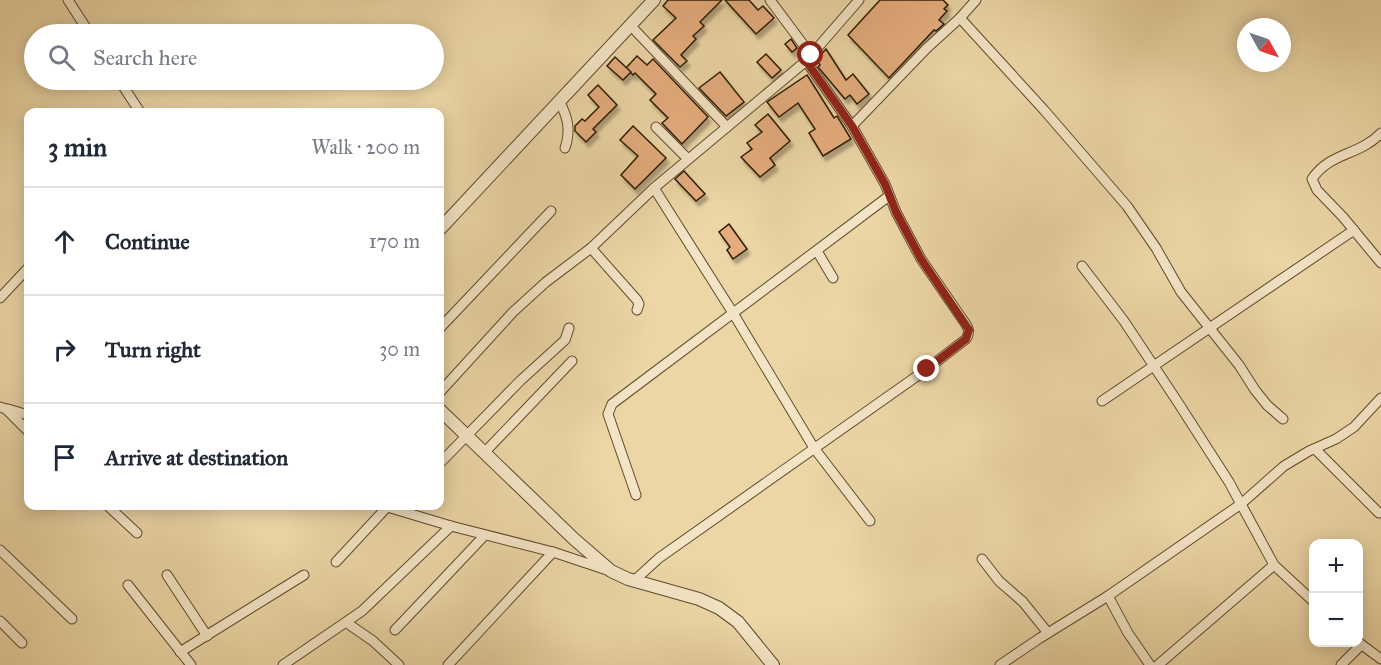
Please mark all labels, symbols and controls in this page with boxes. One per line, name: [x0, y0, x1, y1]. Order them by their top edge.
north arrow: [1237, 18, 1291, 72]
search box: [24, 24, 444, 90]
icon: search: [45, 41, 78, 74]
route start: [797, 41, 823, 67]
text: Search here: [93, 44, 197, 71]
text: 3 min: [48, 131, 107, 163]
text: Walk · 200 m: [312, 135, 420, 159]
icon: ahead: [48, 225, 81, 258]
text: Continue: [105, 228, 190, 255]
text: 170 m: [369, 229, 420, 253]
icon: right: [48, 333, 81, 366]
text: Turn right: [105, 336, 201, 363]
text: 30 m: [379, 337, 420, 361]
route end: [913, 355, 939, 381]
icon: arrive: [48, 441, 81, 474]
text: Arrive at destination: [105, 444, 288, 471]
map controls: [1309, 539, 1363, 647]
button: +: [1309, 539, 1363, 593]
button: −: [1309, 593, 1363, 647]

